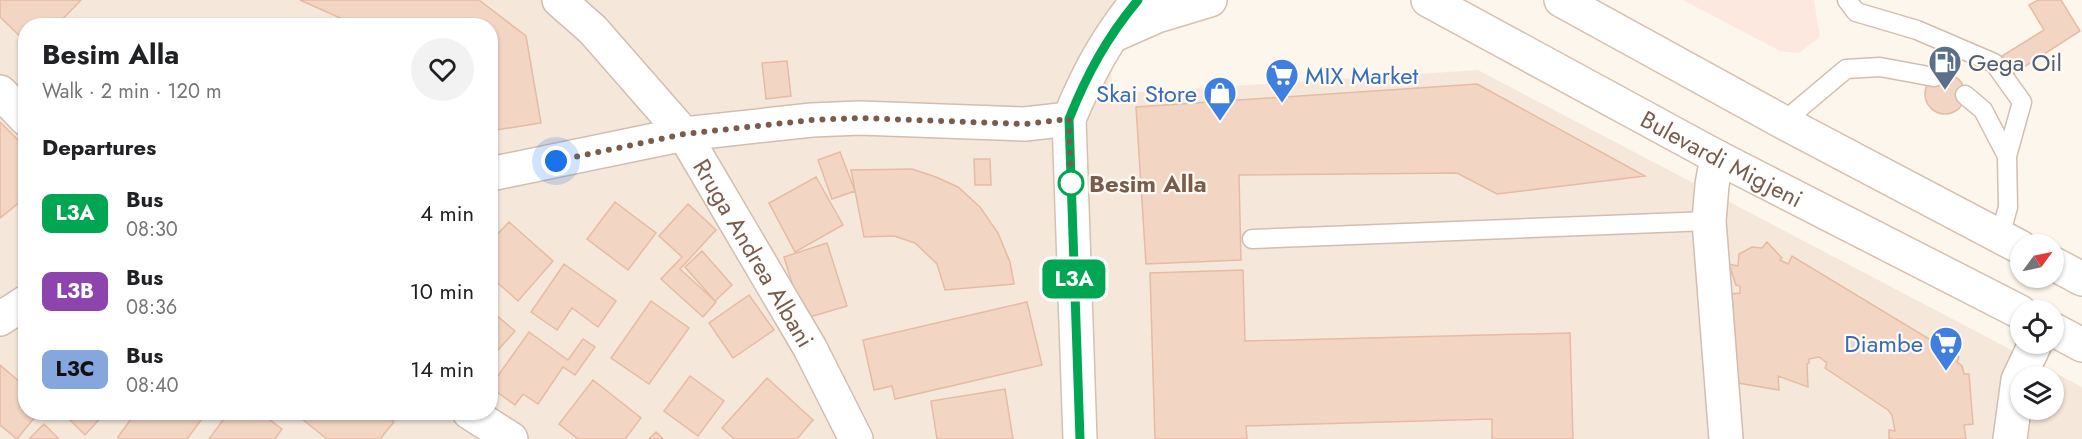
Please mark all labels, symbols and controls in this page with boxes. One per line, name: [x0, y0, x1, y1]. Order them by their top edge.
text: Besim Alla: [42, 34, 179, 75]
button: heart: [411, 38, 474, 101]
fuel station icon: Gega Oil: [1927, 44, 1963, 91]
place label: Gega Oil: [1968, 45, 2062, 80]
supermarket icon: MIX Market: [1264, 57, 1300, 104]
place label: MIX Market: [1305, 58, 1419, 93]
shop icon: Skai Store: [1202, 75, 1238, 122]
place label: Skai Store: [1096, 76, 1197, 111]
text: Walk · 2 min · 120 m: [42, 77, 221, 106]
street label: Bulevardi Migjeni: [1634, 101, 1809, 216]
text: Departures: [42, 131, 156, 163]
your location: [541, 146, 571, 176]
street label: Rruga Andrea Albani: [685, 152, 823, 354]
place label: Besim Alla: [1089, 166, 1207, 201]
marker: Besim Alla: [1058, 170, 1084, 196]
text: Bus: [126, 183, 163, 215]
text: 4 min: [420, 197, 474, 229]
text: L3A: [55, 198, 95, 228]
text: 08:30: [126, 215, 178, 244]
north arrow: [2010, 234, 2064, 288]
map controls: [2010, 234, 2064, 420]
line badge: L3A: [1040, 260, 1108, 298]
text: Bus: [126, 261, 163, 293]
text: L3A: [1054, 264, 1094, 294]
text: 10 min: [410, 275, 474, 307]
text: L3B: [56, 276, 94, 306]
text: 08:36: [126, 293, 177, 322]
button: locate: [2010, 300, 2064, 354]
supermarket icon: Diambe: [1928, 325, 1964, 372]
place label: Diambe: [1844, 326, 1923, 361]
text: Bus: [126, 339, 163, 371]
text: 14 min: [410, 353, 474, 385]
text: L3C: [56, 354, 94, 384]
button: layers: [2010, 366, 2064, 420]
text: 08:40: [126, 371, 179, 400]

